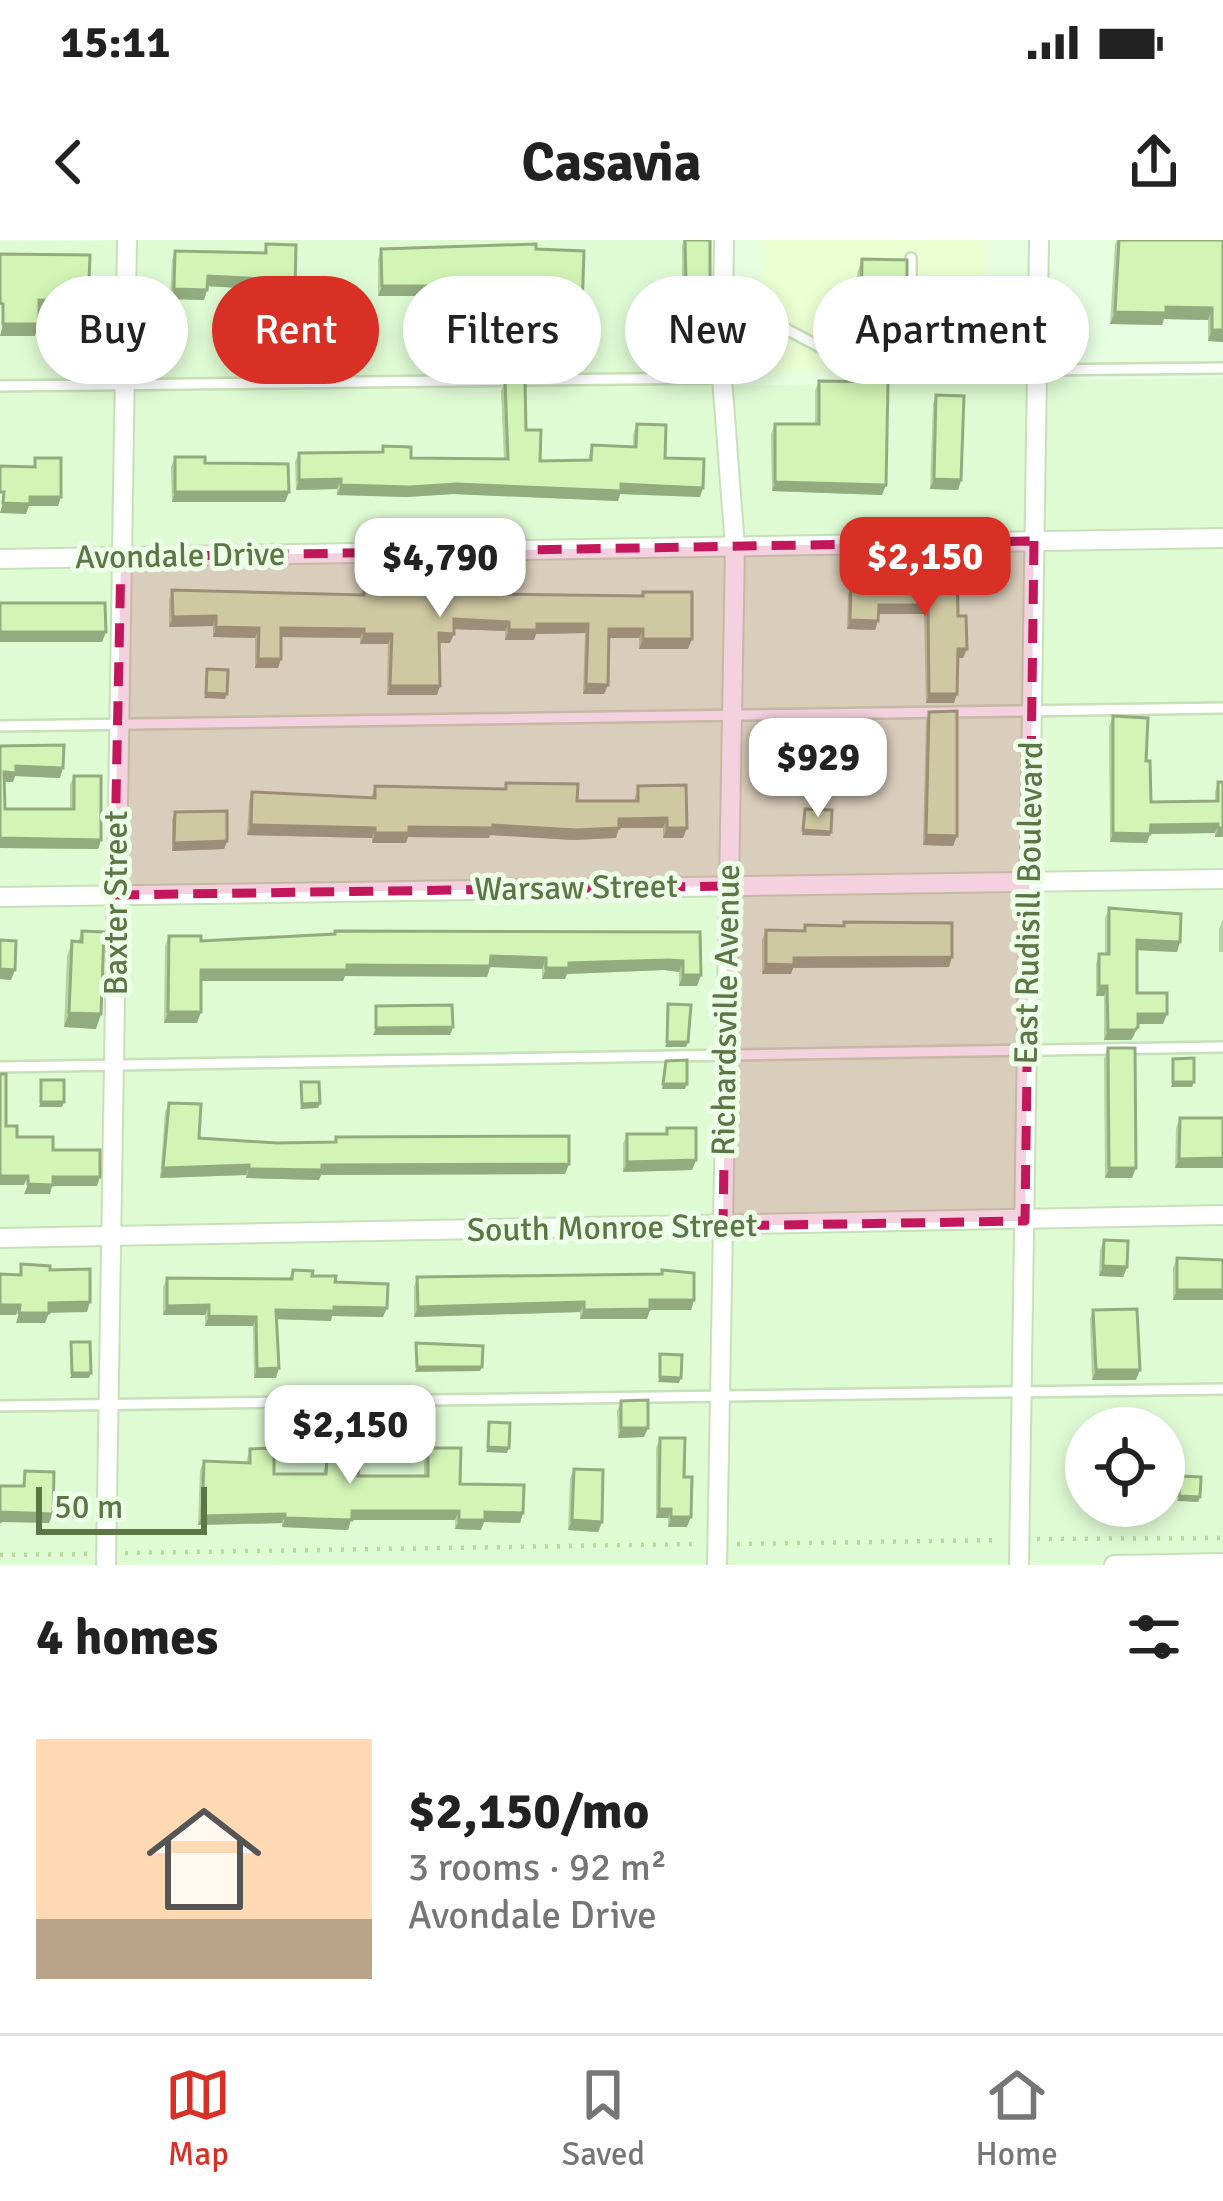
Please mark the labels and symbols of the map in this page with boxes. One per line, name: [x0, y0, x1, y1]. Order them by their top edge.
pin: $2,150: [827, 517, 1023, 619]
pin: $4,790: [342, 518, 538, 620]
street label: Avondale Drive: [74, 534, 286, 578]
pin: $929: [747, 718, 889, 820]
street label: East Rudisill Boulevard: [1006, 741, 1052, 1065]
street label: Baxter Street: [96, 810, 137, 996]
street label: Richardsville Avenue: [703, 864, 749, 1156]
street label: Warsaw Street: [474, 866, 678, 910]
street label: South Monroe Street: [466, 1205, 758, 1251]
pin: $2,150: [252, 1385, 448, 1487]
scale bar: [36, 1481, 207, 1534]

